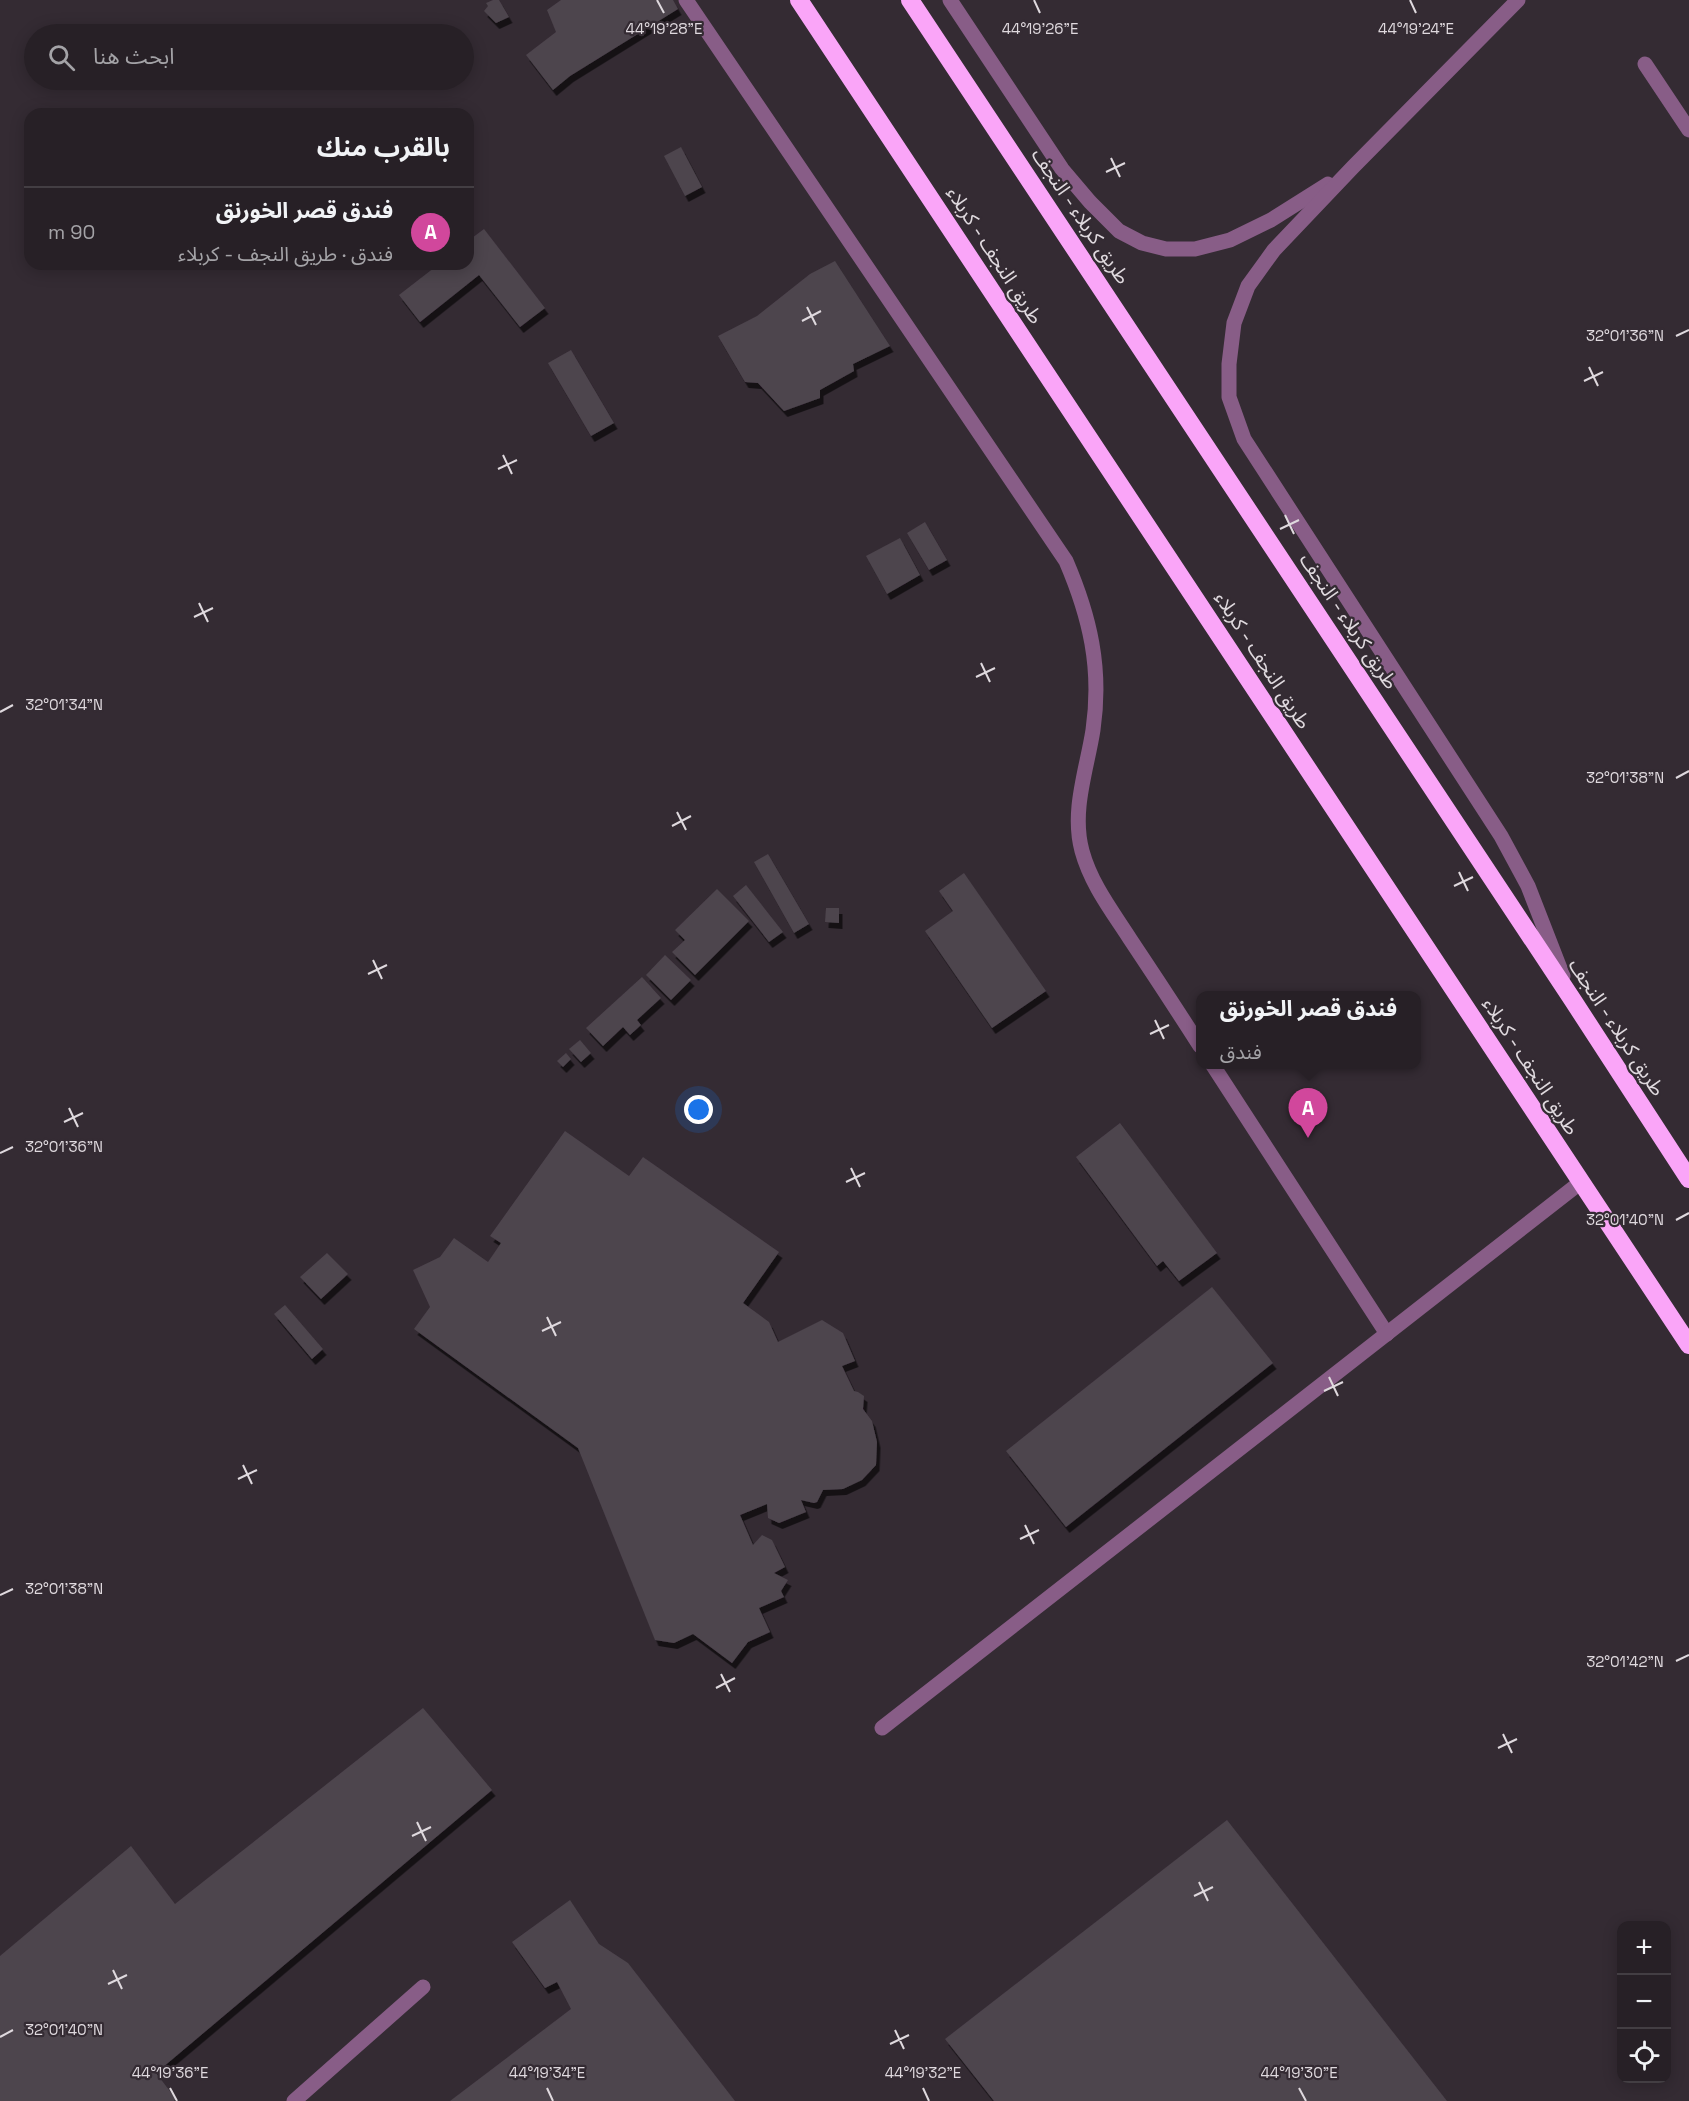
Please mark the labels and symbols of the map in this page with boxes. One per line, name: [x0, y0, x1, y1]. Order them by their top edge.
text: 44°19'28"E: [626, 19, 702, 38]
text: 44°19'26"E: [1002, 19, 1078, 38]
text: 44°19'24"E: [1378, 19, 1454, 38]
street label: طريق کربلاء - النجف: [1026, 143, 1136, 289]
street label: طريق النجف - کربلاء: [941, 181, 1049, 329]
text: 32°01'36"N: [1586, 326, 1664, 345]
street label: طريق کربلاء - النجف: [1294, 548, 1404, 694]
street label: طريق النجف - کربلاء: [1209, 586, 1317, 734]
text: 32°01'34"N: [25, 695, 103, 714]
text: 32°01'38"N: [1586, 768, 1664, 787]
street label: طريق کربلاء - النجف: [1563, 953, 1671, 1101]
street label: طريق النجف - کربلاء: [1477, 992, 1585, 1140]
pin: A: [1288, 1088, 1328, 1138]
your location: [684, 1095, 713, 1124]
text: 32°01'36"N: [25, 1137, 103, 1156]
text: 32°01'40"N: [1586, 1210, 1664, 1229]
text: 32°01'38"N: [25, 1579, 103, 1598]
text: 32°01'42"N: [1586, 1652, 1664, 1671]
text: 32°01'40"N: [25, 2020, 103, 2039]
text: 44°19'36"E: [132, 2063, 208, 2082]
text: 44°19'34"E: [509, 2063, 585, 2082]
text: 44°19'32"E: [885, 2063, 961, 2082]
text: 44°19'30"E: [1260, 2063, 1338, 2082]

